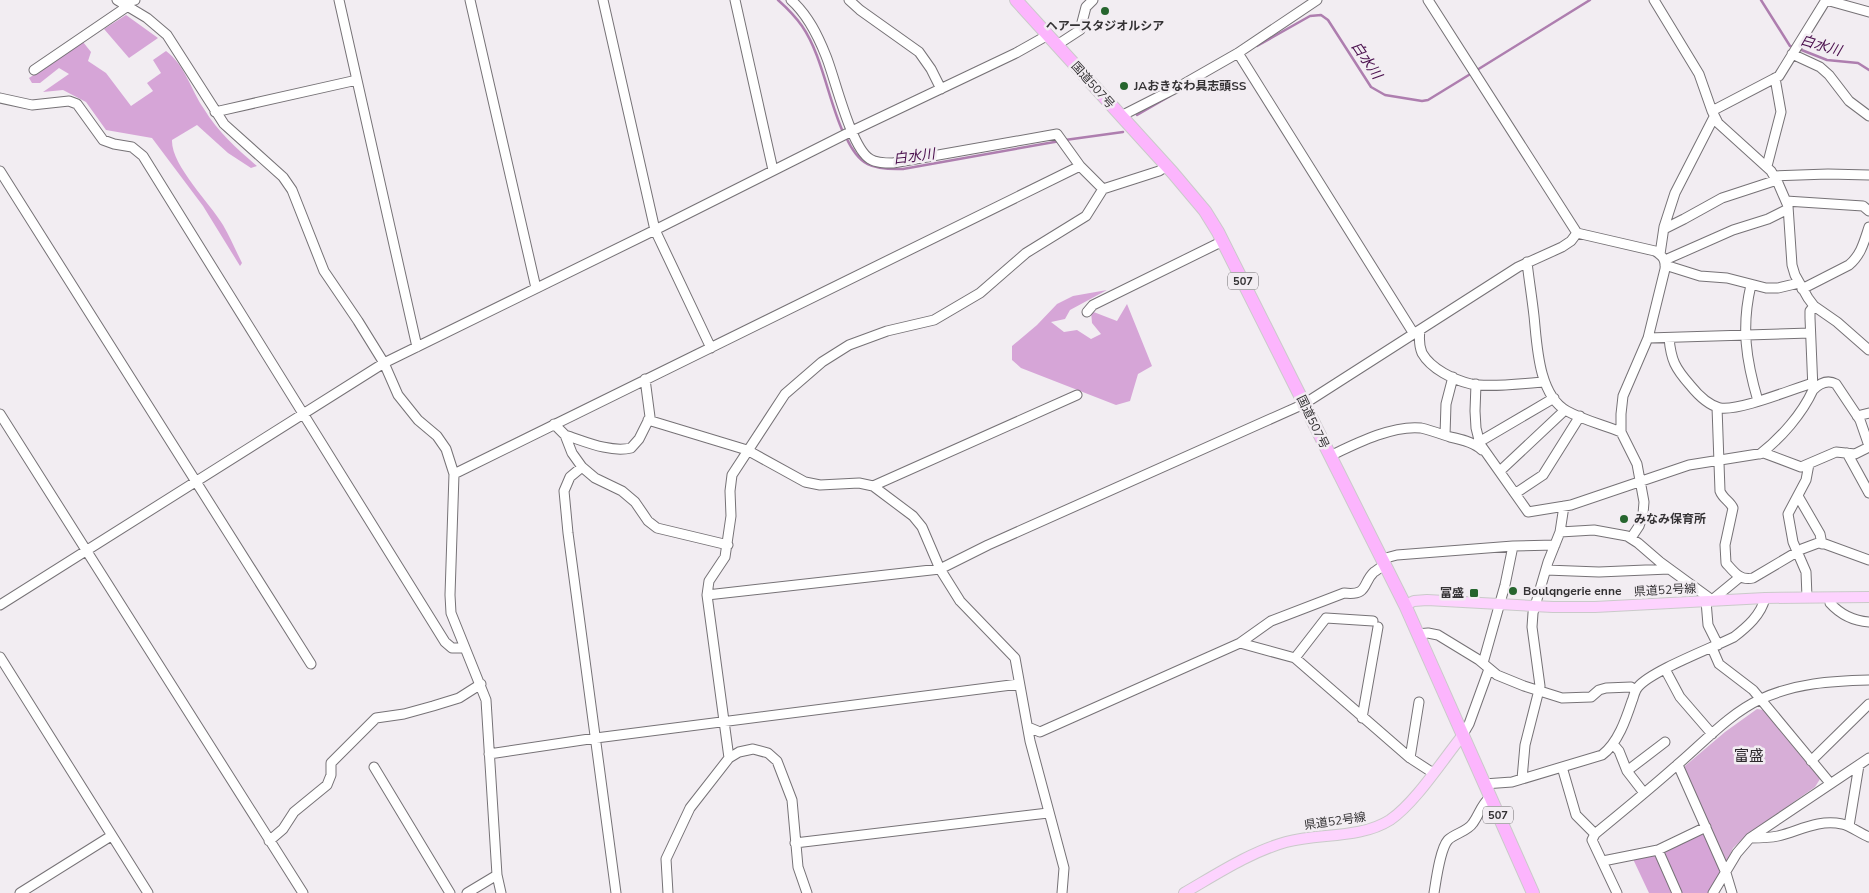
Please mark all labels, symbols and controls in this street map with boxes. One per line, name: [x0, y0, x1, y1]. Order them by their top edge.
marker: ヘアースタジオルシア: [1099, 5, 1111, 17]
place label: ヘアースタジオルシア: [1046, 18, 1164, 34]
water label: 白水川: [1798, 31, 1846, 61]
water label: 白水川: [1347, 38, 1387, 85]
street label: 国道507号: [1068, 58, 1118, 112]
place label: JAおきなわ具志頭SS: [1133, 78, 1247, 94]
marker: JAおきなわ具志頭SS: [1118, 80, 1130, 92]
water label: 白水川: [892, 144, 938, 168]
road number: 507: [1228, 272, 1258, 290]
street label: 国道507号: [1293, 393, 1333, 451]
place label: みなみ保育所: [1634, 511, 1706, 527]
marker: みなみ保育所: [1618, 513, 1630, 525]
street label: 県道52号線: [1633, 580, 1697, 600]
place label: Boulqngerie enne: [1523, 583, 1622, 599]
place label: 富盛: [1440, 585, 1464, 601]
marker: Boulqngerie enne: [1507, 585, 1519, 597]
marker: 富盛: [1468, 587, 1480, 599]
district label: 富盛: [1734, 746, 1764, 766]
road number: 507: [1483, 806, 1513, 824]
street label: 県道52号線: [1303, 809, 1367, 833]

